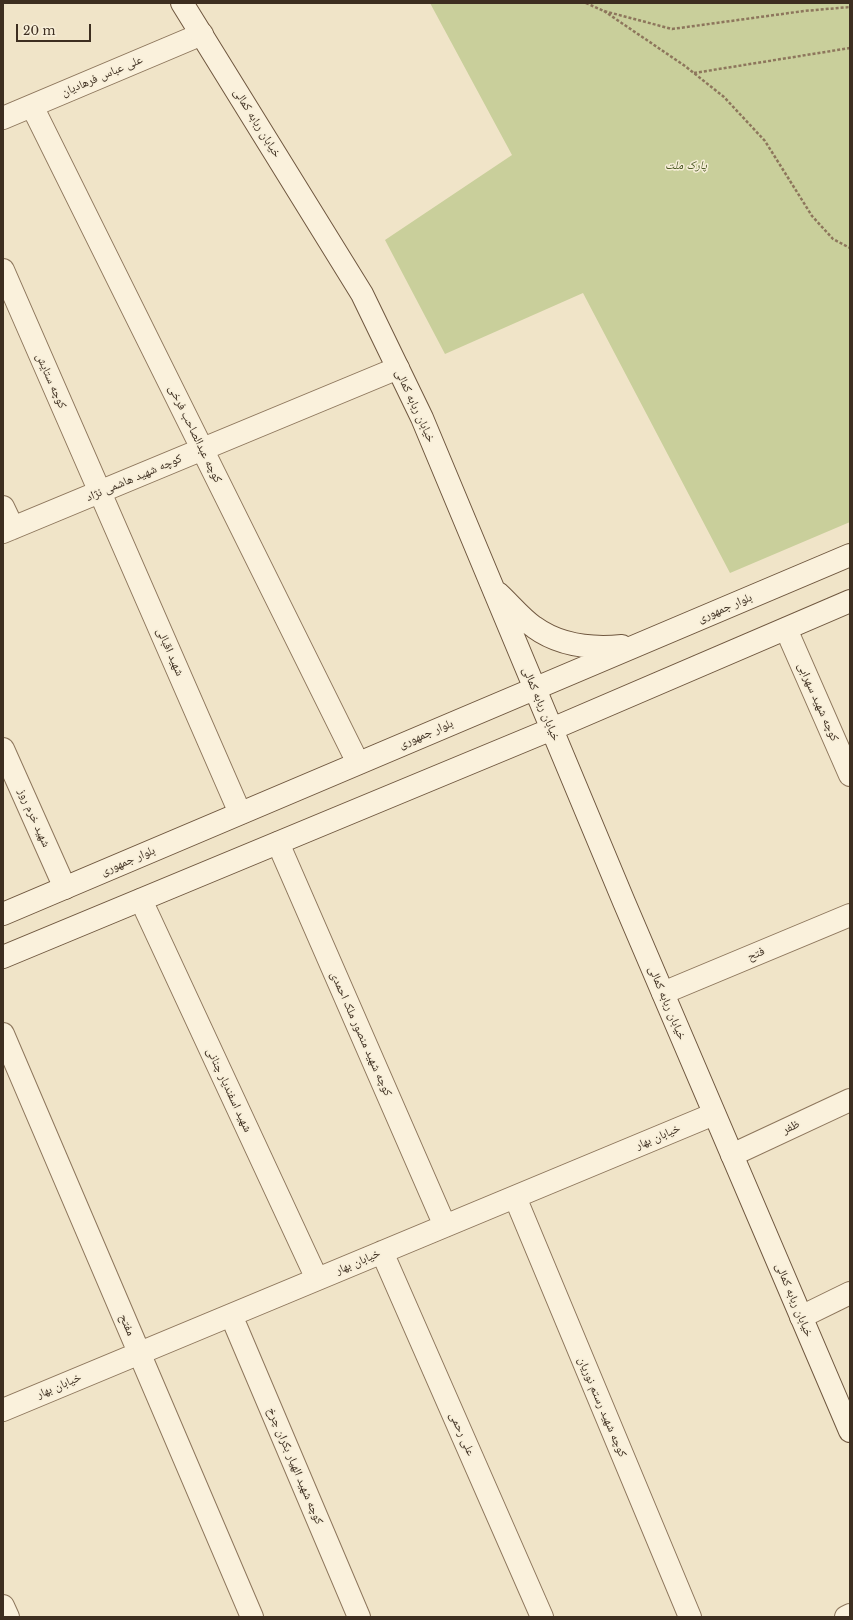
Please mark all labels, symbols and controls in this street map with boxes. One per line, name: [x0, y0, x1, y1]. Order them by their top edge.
scale bar: [18, 16, 93, 42]
text: 20 m: [23, 23, 55, 38]
street label: علی عباس فرهادیان: [59, 52, 145, 100]
street label: خیابان ربابه کمالی: [230, 86, 284, 160]
park label: پارک ملت: [665, 159, 707, 173]
street label: کوچه ستایش: [32, 351, 70, 411]
street label: خیابان ربابه کمالی: [392, 367, 438, 445]
street label: کوچه عبدالصاحب فرخی: [165, 383, 225, 485]
street label: کوچه شهید هاشمی نژاد: [84, 451, 184, 505]
street label: بلوار جمهوری: [696, 590, 754, 626]
street label: شهید اقبالی: [153, 626, 187, 678]
street label: کوچه شهید سهرابی: [794, 660, 842, 744]
street label: خیابان ربابه کمالی: [519, 665, 563, 743]
street label: بلوار جمهوری: [397, 716, 455, 752]
street label: شهید خرم روز: [15, 786, 53, 850]
street label: بلوار جمهوری: [99, 843, 157, 879]
street label: فتح: [745, 944, 767, 964]
street label: خیابان ربابه کمالی: [645, 964, 689, 1042]
street label: کوچه شهید منصور ملک احمدی: [327, 970, 395, 1098]
street label: شهید اسفندیار چنانی: [203, 1046, 255, 1134]
street label: ظفر: [780, 1117, 802, 1137]
street label: خیابان بهار: [633, 1121, 683, 1153]
street label: خیابان بهار: [333, 1246, 383, 1278]
street label: خیابان ربابه کمالی: [772, 1261, 816, 1339]
street label: مفتح: [116, 1312, 138, 1338]
street label: کوچه شهید رستم نوریان: [574, 1355, 630, 1459]
street label: خیابان بهار: [34, 1370, 84, 1402]
street label: کوچه شهید الهیار بکران چرخ: [264, 1405, 326, 1527]
street label: علی رحمی: [446, 1410, 478, 1458]

